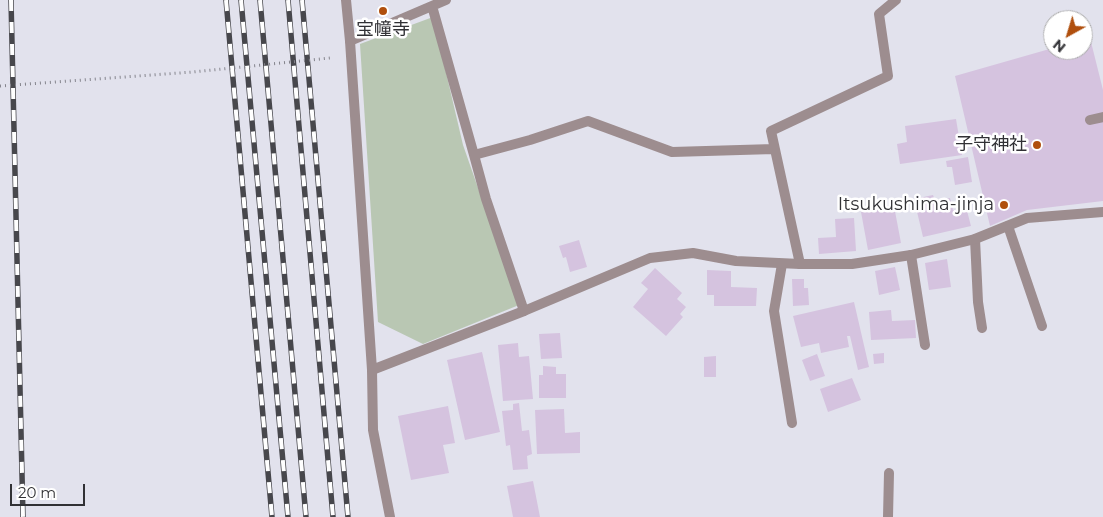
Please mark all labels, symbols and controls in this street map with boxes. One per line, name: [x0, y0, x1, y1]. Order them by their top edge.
marker: 宝幢寺: [377, 5, 389, 17]
north arrow: [1043, 10, 1093, 60]
place label: 宝幢寺: [356, 19, 410, 41]
text: N: [1049, 35, 1069, 56]
place label: 子守神社: [955, 134, 1027, 156]
marker: 子守神社: [1031, 139, 1043, 151]
place label: Itsukushima-jinja: [838, 194, 994, 216]
marker: Itsukushima-jinja: [998, 199, 1010, 211]
scale bar: [12, 474, 88, 506]
text: 20 m: [18, 483, 56, 502]

